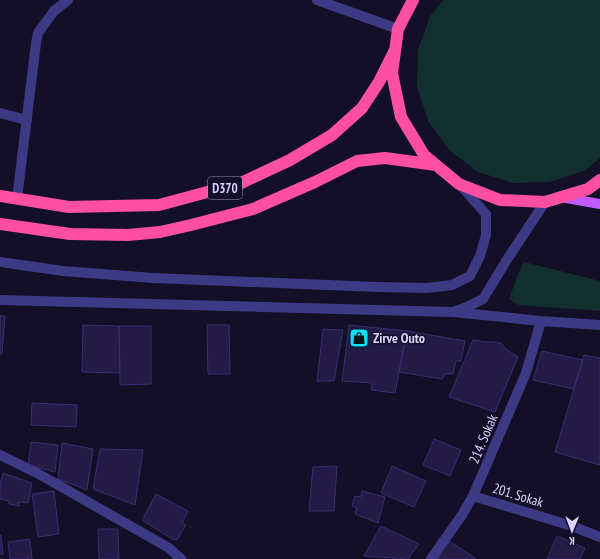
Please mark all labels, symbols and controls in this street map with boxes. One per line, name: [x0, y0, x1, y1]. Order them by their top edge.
road number: D370: [208, 177, 242, 199]
shop icon: Zirve Outo: [348, 327, 370, 349]
place label: Zirve Outo: [373, 329, 425, 347]
street label: 214. Sokak: [465, 411, 502, 466]
street label: 201. Sokak: [491, 479, 546, 511]
north arrow: [552, 511, 592, 551]
text: K: [569, 534, 575, 548]

